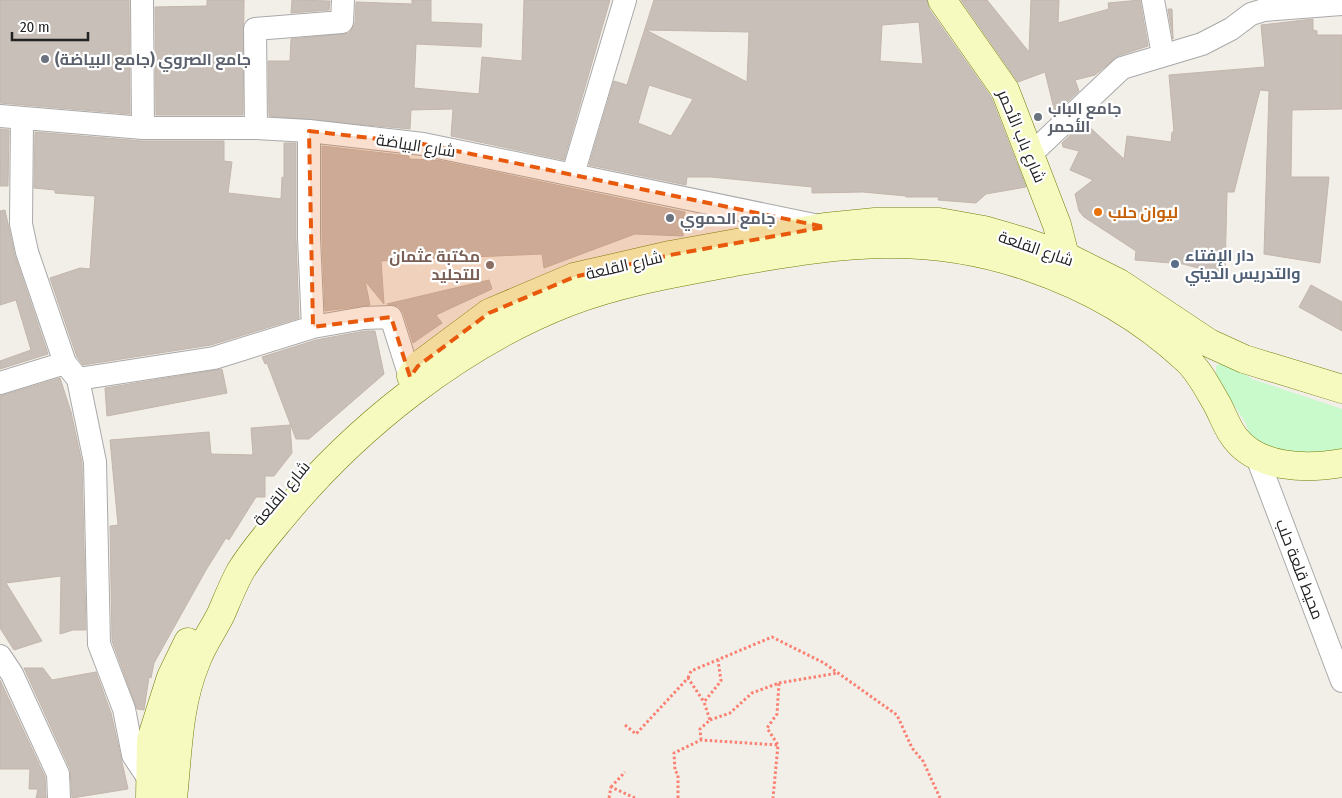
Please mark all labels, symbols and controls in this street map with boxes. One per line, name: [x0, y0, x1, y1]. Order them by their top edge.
scale bar: [12, 10, 89, 42]
text: 20 m: [20, 18, 50, 36]
place label: جامع الصروي (جامع البياضة): [55, 50, 251, 72]
marker: جامع الصروي (جامع البياضة): [39, 53, 51, 65]
street label: شارع باب الأحمر: [991, 86, 1050, 186]
place label: جامع الباب الأحمر: [1047, 99, 1122, 136]
marker: جامع الباب الأحمر: [1032, 111, 1044, 123]
street label: شارع البياضة: [375, 130, 457, 163]
place label: ليوان حلب: [1108, 203, 1178, 222]
marker: ليوان حلب: [1092, 206, 1104, 218]
place label: جامع الحموي: [680, 209, 775, 231]
marker: جامع الحموي: [664, 212, 676, 224]
street label: شارع القلعة: [995, 227, 1076, 272]
place label: دار الإفتاء والتدريس الديني: [1185, 246, 1301, 286]
place label: مكتبة عثمان للتجليد: [389, 247, 480, 284]
street label: شارع القلعة: [584, 247, 665, 285]
marker: دار الإفتاء والتدريس الديني: [1169, 258, 1181, 270]
marker: مكتبة عثمان للتجليد: [484, 259, 496, 271]
street label: شارع القلعة: [249, 457, 315, 531]
street label: محيط قلعة حلب: [1272, 516, 1327, 622]

